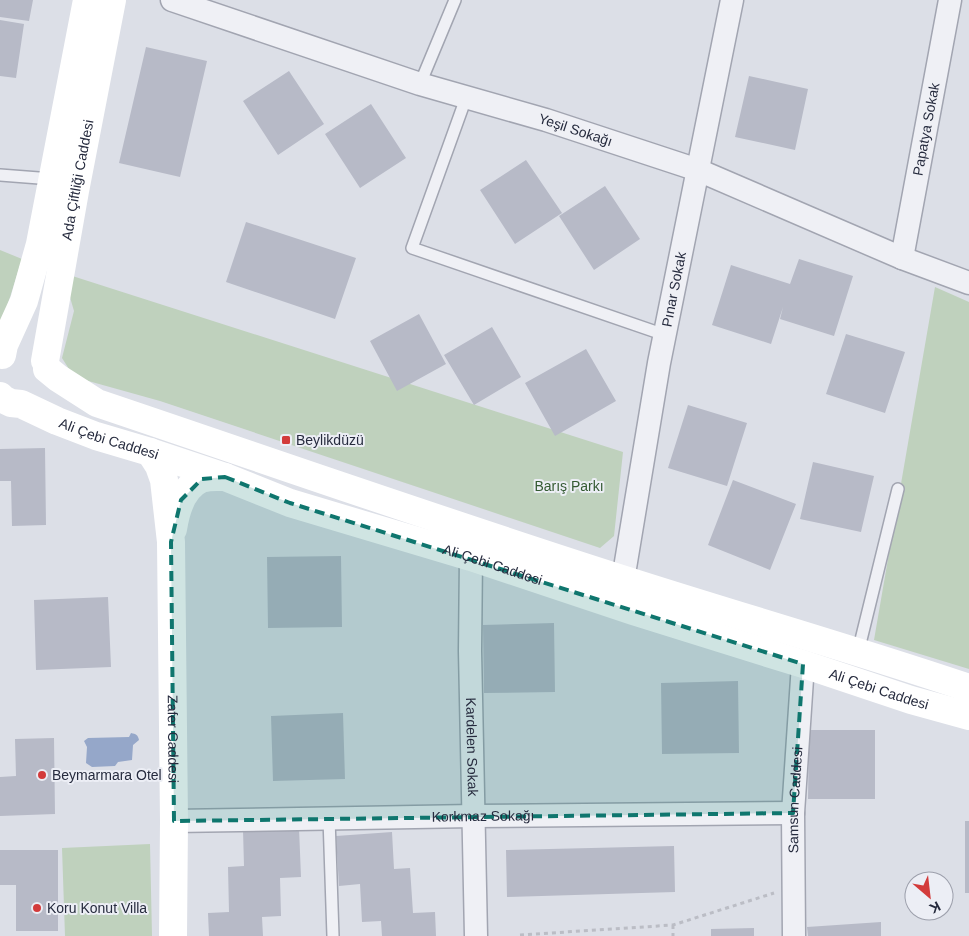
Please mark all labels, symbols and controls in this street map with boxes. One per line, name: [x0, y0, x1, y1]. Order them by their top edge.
street label: Papatya Sokak: [909, 80, 943, 177]
street label: Yeşil Sokağı: [537, 110, 614, 149]
street label: Ada Çiftliği Caddesi: [58, 118, 97, 241]
street label: Pınar Sokak: [658, 249, 689, 328]
street label: Ali Çebi Caddesi: [57, 415, 161, 462]
place label: Beylikdüzü: [296, 432, 364, 448]
marker: Beylikdüzü: [280, 434, 292, 446]
park label: Barış Parkı: [534, 478, 604, 494]
street label: Ali Çebi Caddesi: [441, 541, 544, 588]
street label: Ali Çebi Caddesi: [827, 665, 931, 713]
street label: Zafer Caddesi: [165, 695, 182, 783]
street label: Kardelen Sokak: [463, 697, 481, 798]
street label: Samsun Caddesi: [785, 746, 805, 853]
place label: Beymarmara Otel: [52, 767, 162, 783]
marker: Beymarmara Otel: [36, 769, 48, 781]
street label: Korkmaz Sokağı: [431, 807, 534, 825]
north arrow: [904, 871, 954, 921]
text: K: [927, 898, 943, 917]
place label: Koru Konut Villa: [47, 900, 147, 916]
marker: Koru Konut Villa: [31, 902, 43, 914]

